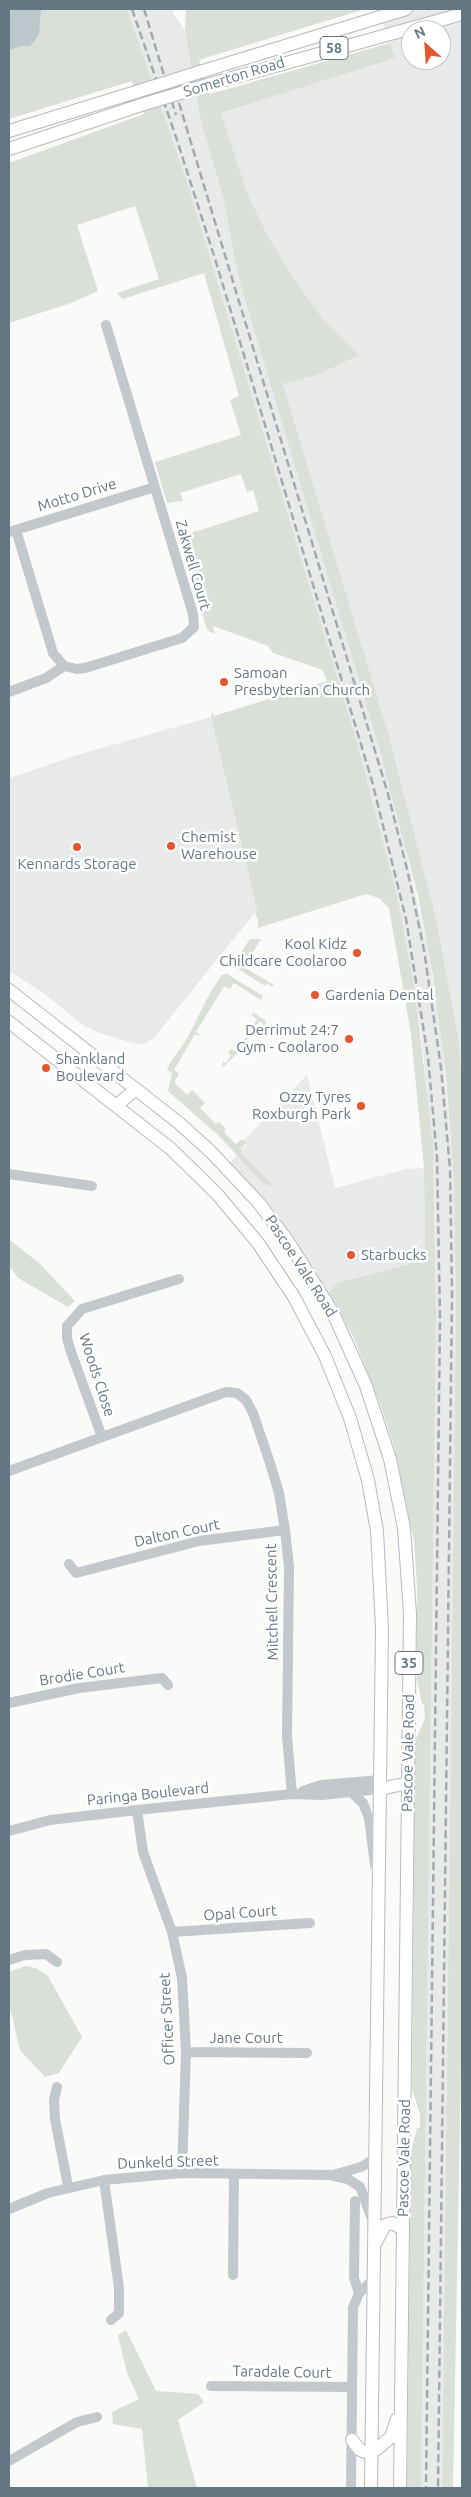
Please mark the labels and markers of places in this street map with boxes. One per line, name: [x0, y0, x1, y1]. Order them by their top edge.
place label: Samoan Presbyterian Church: [234, 664, 370, 699]
marker: Samoan Presbyterian Church: [218, 676, 230, 688]
place label: Chemist Warehouse: [181, 828, 257, 863]
marker: Chemist Warehouse: [165, 840, 177, 852]
marker: Kennards Storage: [71, 841, 83, 853]
place label: Kennards Storage: [17, 855, 137, 873]
place label: Kool Kidz Childcare Coolaroo: [219, 935, 347, 970]
marker: Kool Kidz Childcare Coolaroo: [351, 947, 363, 959]
place label: Gardenia Dental: [325, 986, 434, 1004]
marker: Gardenia Dental: [309, 989, 321, 1001]
place label: Derrimut 24:7 Gym - Coolaroo: [236, 1021, 339, 1056]
marker: Derrimut 24:7 Gym - Coolaroo: [343, 1033, 355, 1045]
place label: Shankland Boulevard: [56, 1050, 125, 1085]
marker: Shankland Boulevard: [40, 1062, 52, 1074]
place label: Ozzy Tyres Roxburgh Park: [252, 1088, 351, 1123]
marker: Ozzy Tyres Roxburgh Park: [355, 1100, 367, 1112]
place label: Starbucks: [361, 1246, 427, 1264]
marker: Starbucks: [345, 1249, 357, 1261]

